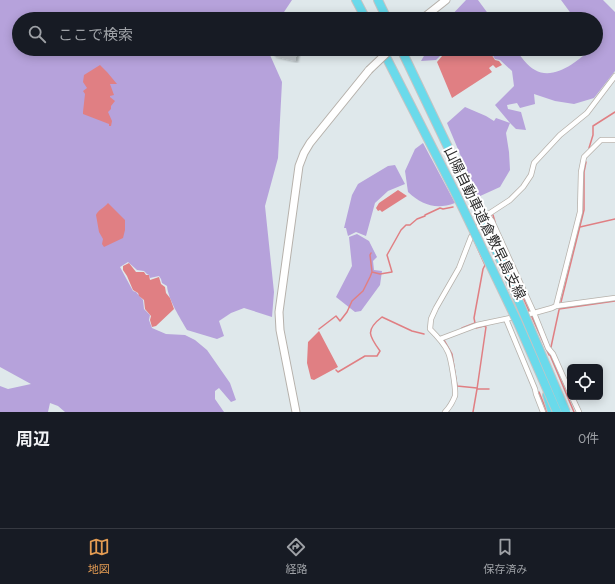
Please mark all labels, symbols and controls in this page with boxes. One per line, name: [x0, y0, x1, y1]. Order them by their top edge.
search box: [12, 12, 603, 56]
icon: search: [26, 23, 48, 45]
text: ここで検索: [58, 24, 133, 46]
street label: 山陽自動車道倉敷早島支線: [439, 143, 531, 303]
map controls: [567, 364, 603, 400]
button: locate: [567, 364, 603, 400]
text: 周辺: [16, 427, 50, 451]
text: 0件: [578, 429, 599, 448]
tab: 地図: [88, 536, 110, 577]
tab: 経路: [285, 536, 307, 577]
tab: 保存済み: [483, 536, 527, 577]

